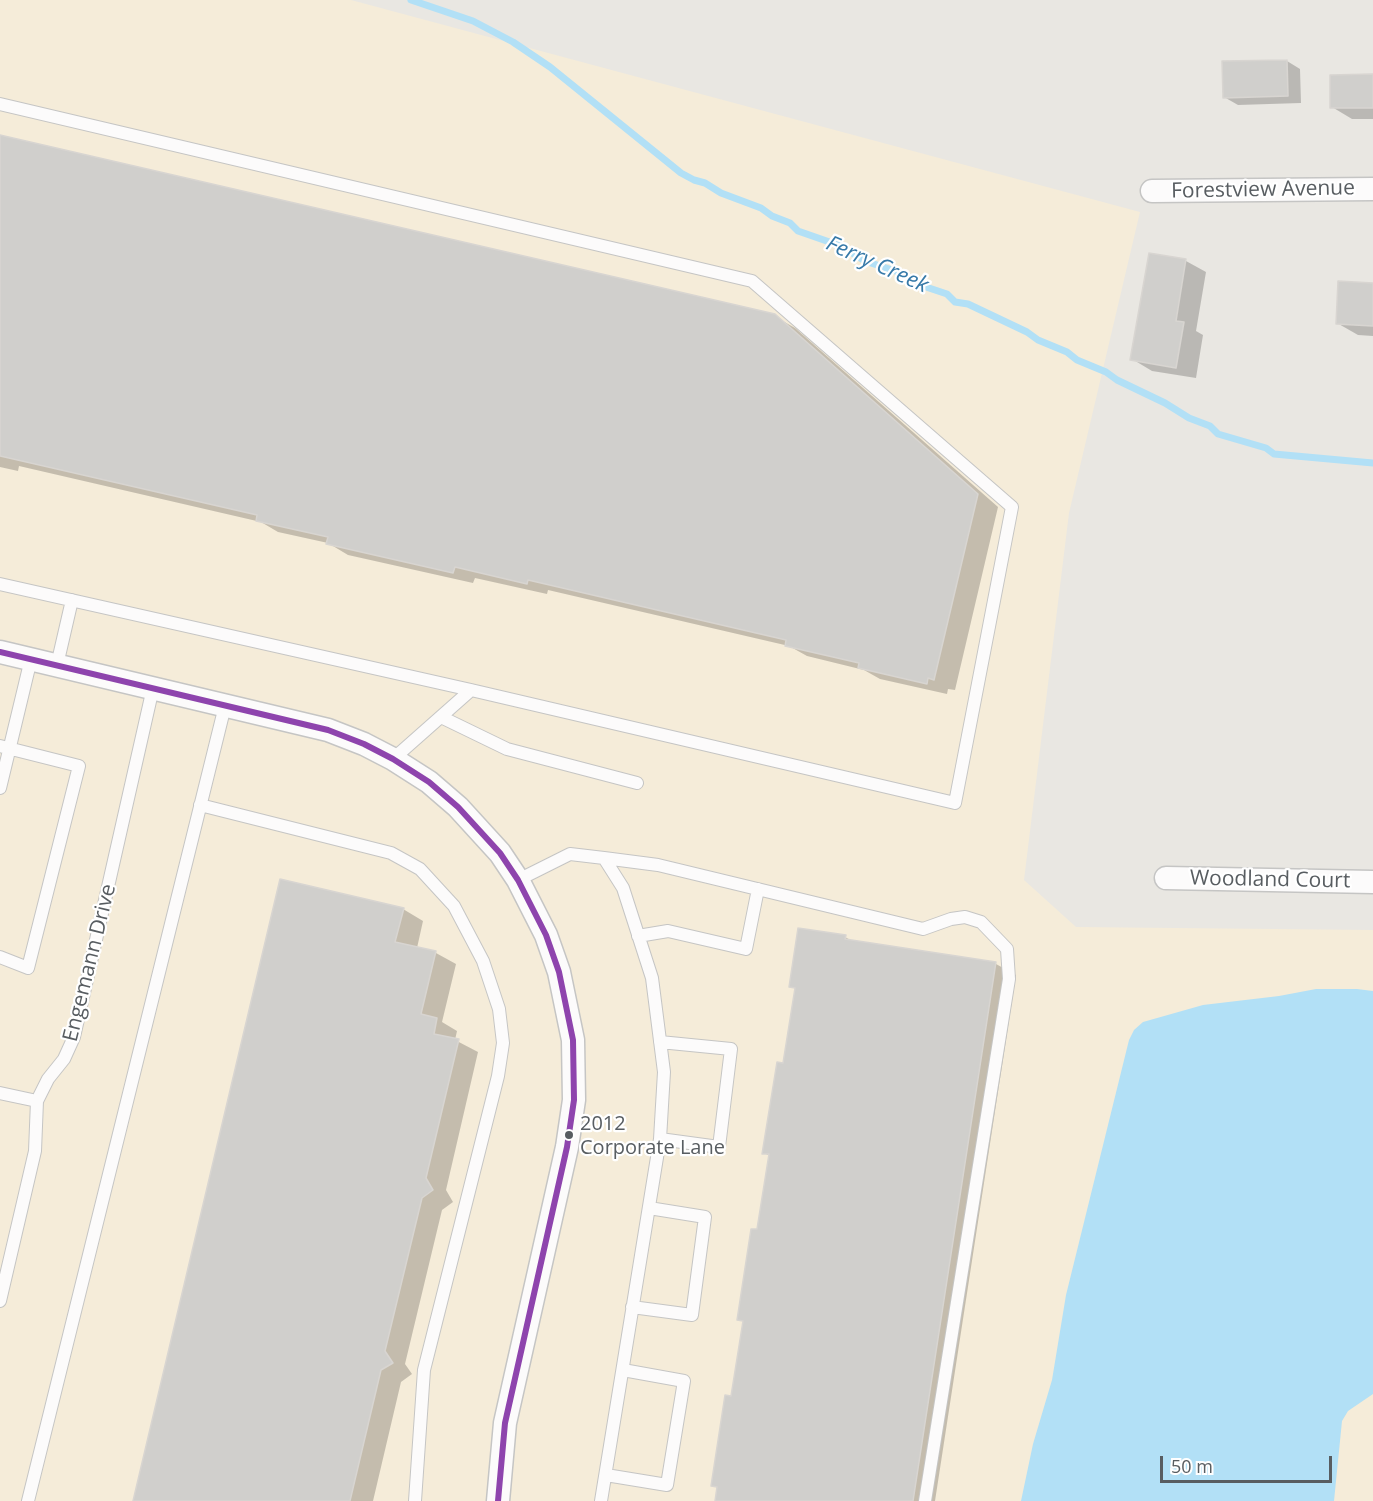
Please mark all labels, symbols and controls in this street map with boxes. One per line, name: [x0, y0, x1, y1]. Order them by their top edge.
street label: Forestview Avenue: [1171, 176, 1355, 204]
water label: Ferry Creek: [822, 231, 932, 299]
street label: Woodland Court: [1190, 866, 1350, 894]
street label: Engemann Drive: [58, 882, 122, 1044]
place label: 2012 Corporate Lane: [580, 1112, 725, 1159]
marker: 2012 Corporate Lane: [563, 1129, 575, 1141]
scale bar: [1163, 1444, 1336, 1482]
text: 50 m: [1171, 1454, 1213, 1478]

